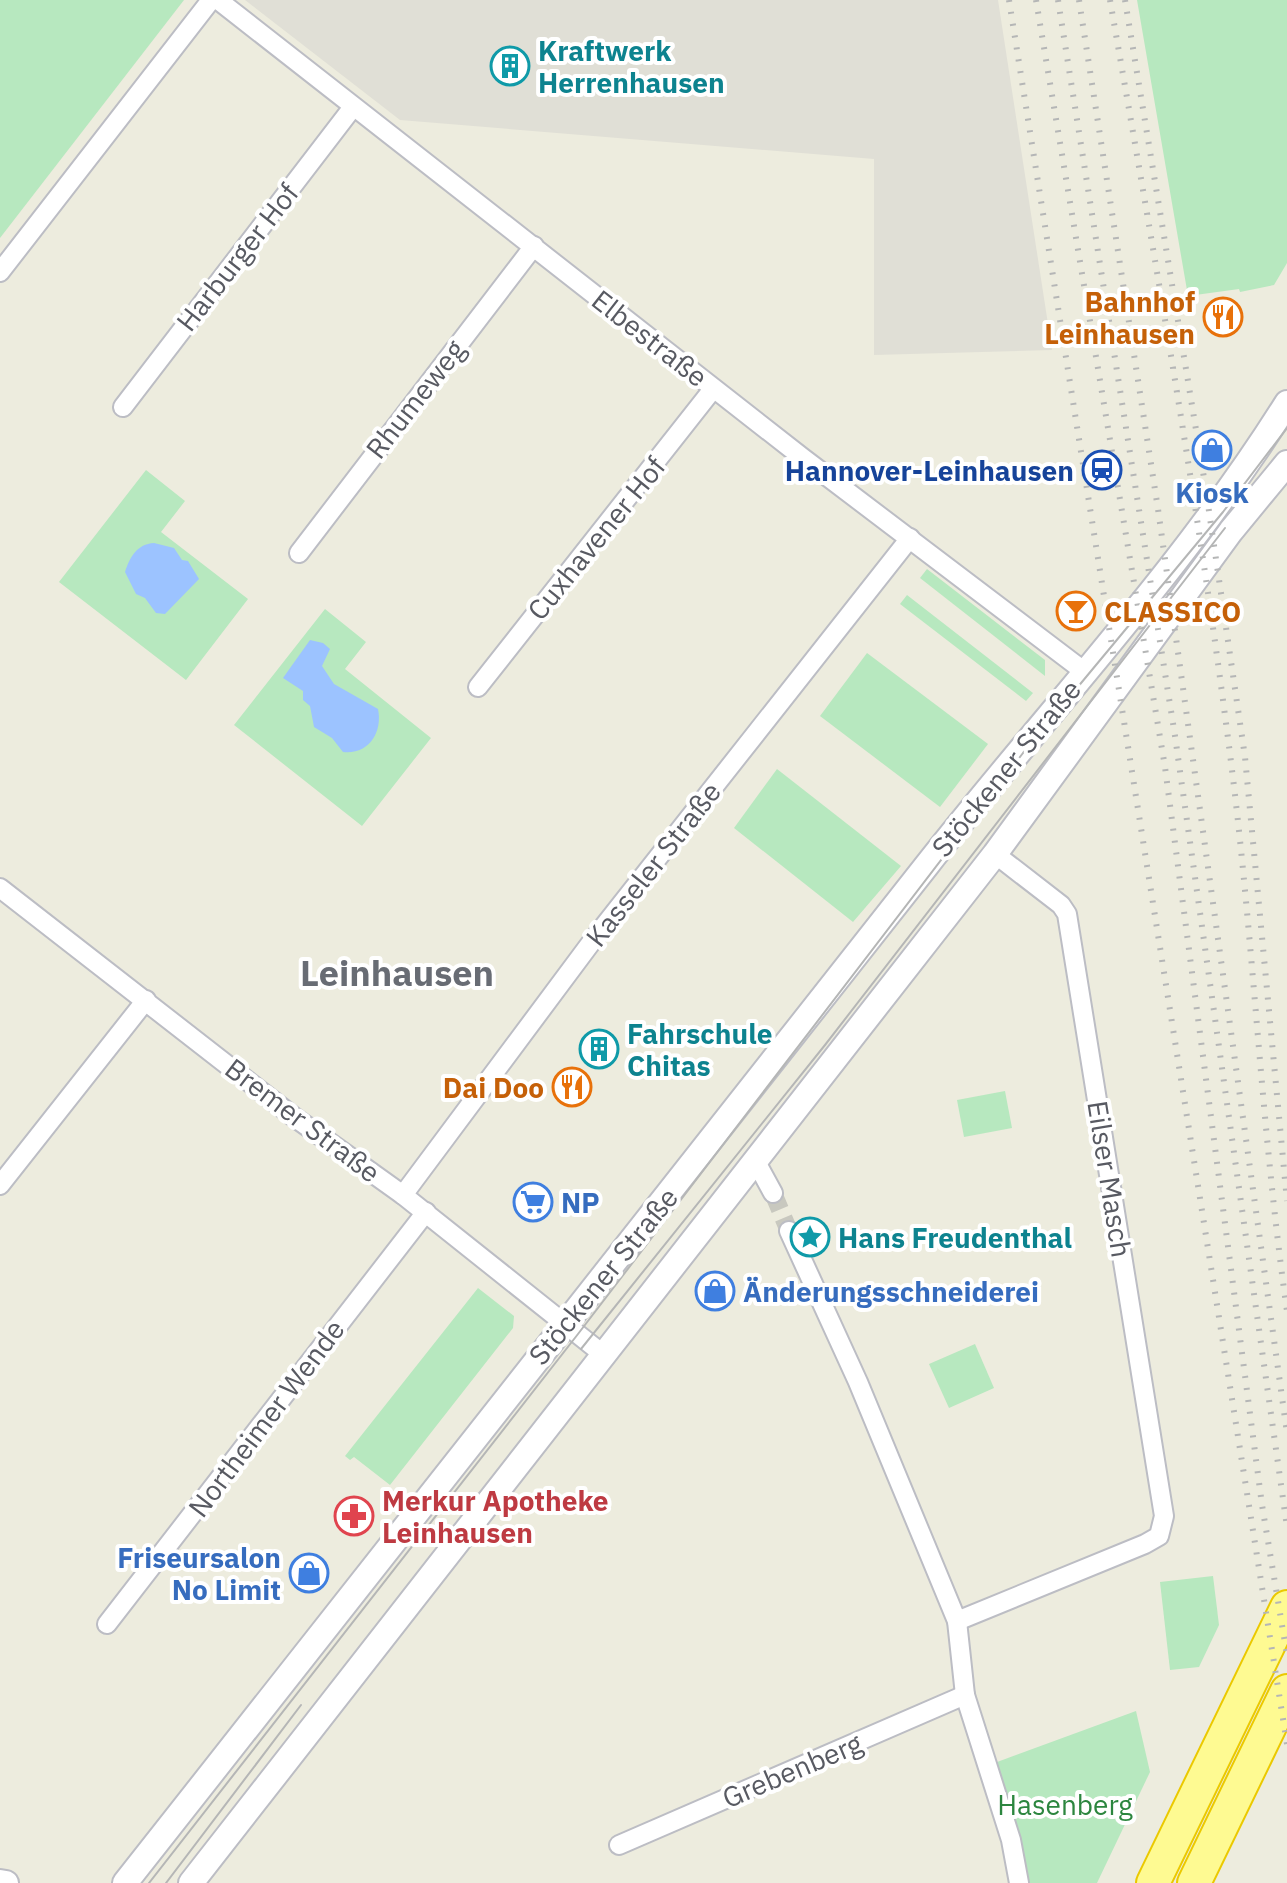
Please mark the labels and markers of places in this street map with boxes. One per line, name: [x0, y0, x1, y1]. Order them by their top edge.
place label: Kraftwerk Herrenhausen: [538, 32, 725, 101]
building icon: Kraftwerk Herrenhausen: [489, 45, 531, 87]
place label: Bahnhof Leinhausen: [1044, 283, 1195, 352]
restaurant icon: Bahnhof Leinhausen: [1202, 296, 1244, 338]
shop icon: Kiosk: [1191, 429, 1233, 471]
station icon: Hannover-Leinhausen: [1081, 449, 1123, 491]
place label: Hannover-Leinhausen: [785, 452, 1074, 489]
place label: Kiosk: [1175, 474, 1250, 511]
bar icon: CLASSICO: [1055, 590, 1097, 632]
place label: CLASSICO: [1104, 593, 1241, 630]
place label: Fahrschule Chitas: [627, 1015, 772, 1084]
building icon: Fahrschule Chitas: [578, 1028, 620, 1070]
restaurant icon: Dai Doo: [551, 1066, 593, 1108]
place label: Dai Doo: [443, 1069, 544, 1106]
supermarket icon: NP: [512, 1181, 554, 1223]
place label: NP: [561, 1184, 600, 1221]
place icon: Hans Freudenthal: [789, 1216, 831, 1258]
place label: Hans Freudenthal: [838, 1219, 1072, 1256]
shop icon: Änderungsschneiderei: [694, 1270, 736, 1312]
place label: Änderungsschneiderei: [743, 1273, 1039, 1310]
place label: Merkur Apotheke Leinhausen: [382, 1482, 609, 1551]
pharmacy icon: Merkur Apotheke Leinhausen: [333, 1495, 375, 1537]
place label: Friseursalon No Limit: [117, 1539, 281, 1608]
shop icon: Friseursalon No Limit: [288, 1552, 330, 1594]

